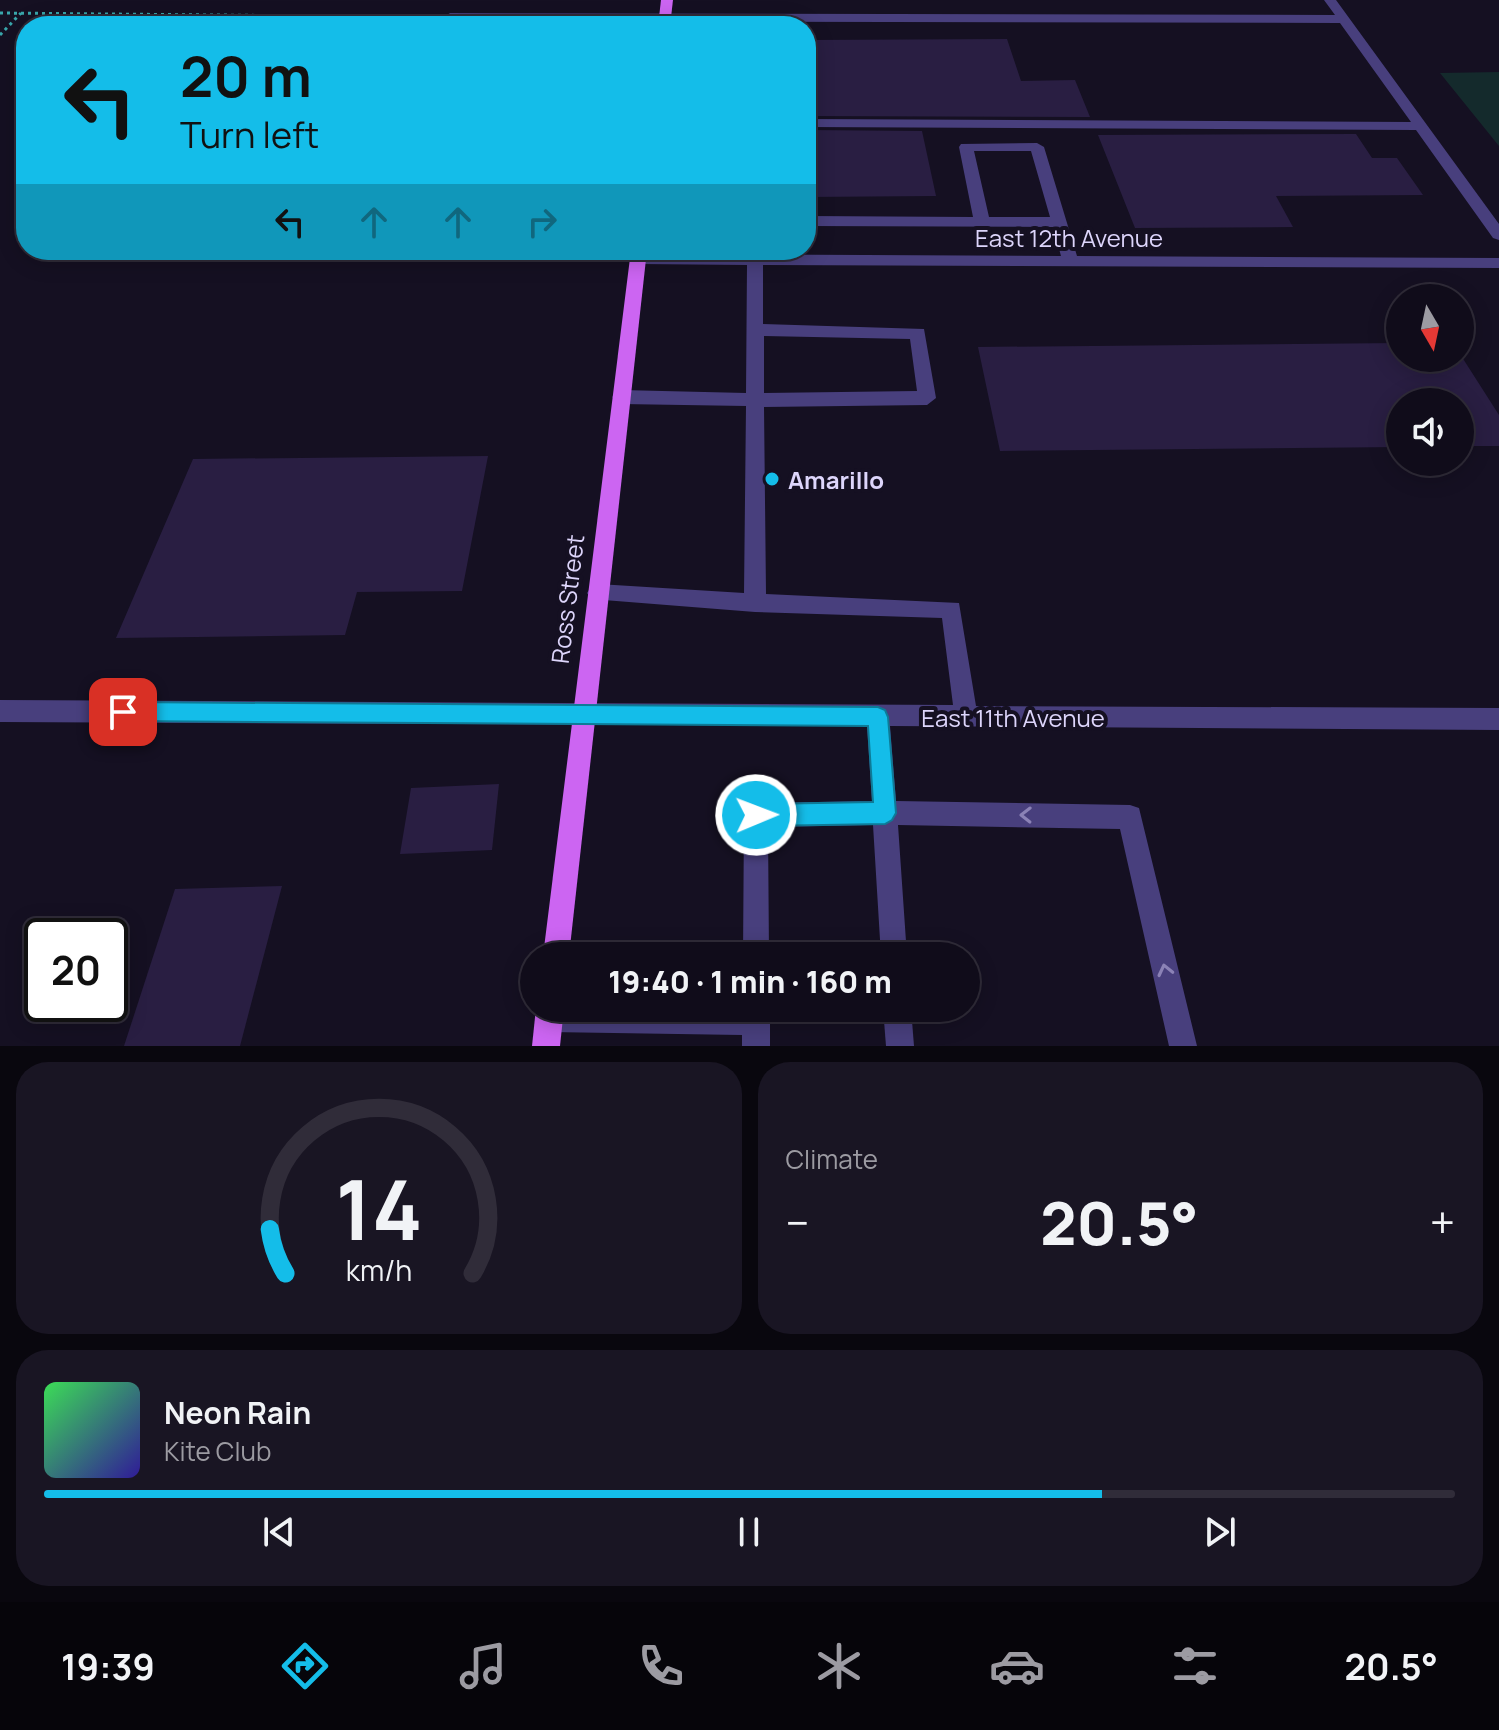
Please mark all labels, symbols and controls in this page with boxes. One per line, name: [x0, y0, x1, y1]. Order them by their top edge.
text: 20 m: [180, 37, 312, 114]
icon: left: [48, 48, 152, 152]
text: Turn left: [180, 110, 319, 159]
icon: left: [268, 200, 312, 244]
icon: ahead: [352, 200, 396, 244]
icon: ahead: [436, 200, 480, 244]
icon: right: [520, 200, 564, 244]
street label: East 12th Avenue: [975, 221, 1163, 254]
north arrow: [1386, 284, 1474, 372]
map controls: [1386, 284, 1474, 476]
button: sound: [1386, 388, 1474, 476]
place label: Amarillo: [788, 463, 884, 496]
marker: Amarillo: [763, 470, 781, 488]
street label: Ross Street: [543, 533, 591, 665]
pin: [89, 678, 157, 746]
icon: arrive: [101, 690, 145, 734]
street label: East 11th Avenue: [921, 701, 1105, 734]
position arrow: [714, 773, 798, 857]
one-way arrow: [1019, 807, 1032, 824]
speed limit sign: 20: [24, 918, 128, 1022]
text: 19:40 · 1 min · 160 m: [608, 961, 892, 1002]
one-way arrow: [1157, 964, 1174, 977]
text: Climate: [786, 1141, 878, 1177]
text: 14: [335, 1151, 422, 1265]
text: 20.5°: [1040, 1181, 1199, 1263]
text: −: [786, 1192, 809, 1252]
text: +: [1430, 1192, 1455, 1252]
text: km/h: [346, 1251, 412, 1290]
text: Neon Rain: [164, 1392, 311, 1433]
text: Kite Club: [164, 1433, 271, 1469]
icon: previous: [257, 1510, 301, 1554]
icon: pause: [727, 1510, 771, 1554]
icon: next: [1198, 1510, 1242, 1554]
icon: directions: [277, 1638, 333, 1694]
icon: music: [455, 1638, 511, 1694]
icon: phone: [633, 1638, 689, 1694]
icon: climate: [811, 1638, 867, 1694]
icon: car: [989, 1638, 1045, 1694]
icon: filters: [1167, 1638, 1223, 1694]
text: 19:39: [61, 1642, 155, 1691]
text: 20.5°: [1345, 1642, 1438, 1691]

